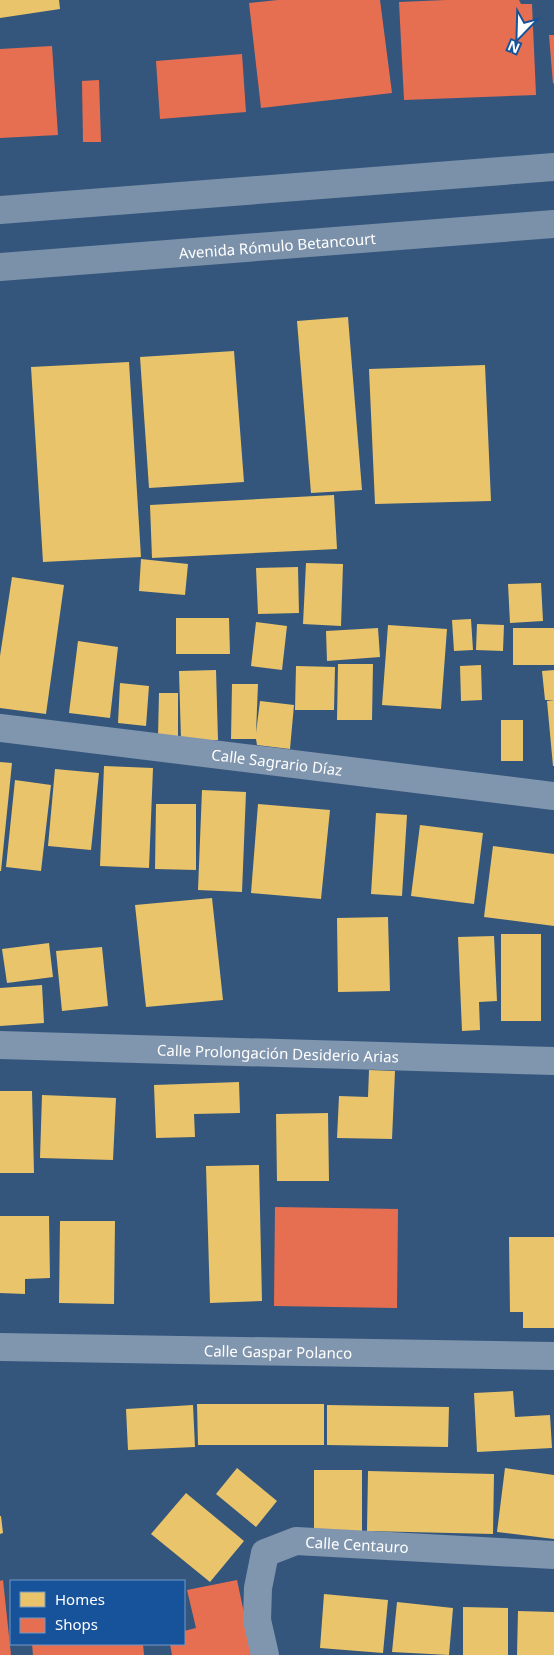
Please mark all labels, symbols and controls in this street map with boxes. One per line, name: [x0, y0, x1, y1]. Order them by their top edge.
north arrow: [494, 10, 544, 60]
text: N: [505, 36, 523, 58]
street label: Avenida Rómulo Betancourt: [178, 228, 377, 263]
street label: Calle Sagrario Díaz: [210, 744, 343, 780]
street label: Calle Prolongación Desiderio Arias: [157, 1040, 399, 1067]
street label: Calle Gaspar Polanco: [204, 1340, 352, 1363]
street label: Calle Centauro: [305, 1532, 409, 1557]
legend: [10, 1580, 185, 1645]
text: Homes: [55, 1589, 105, 1609]
text: Shops: [55, 1614, 98, 1634]

